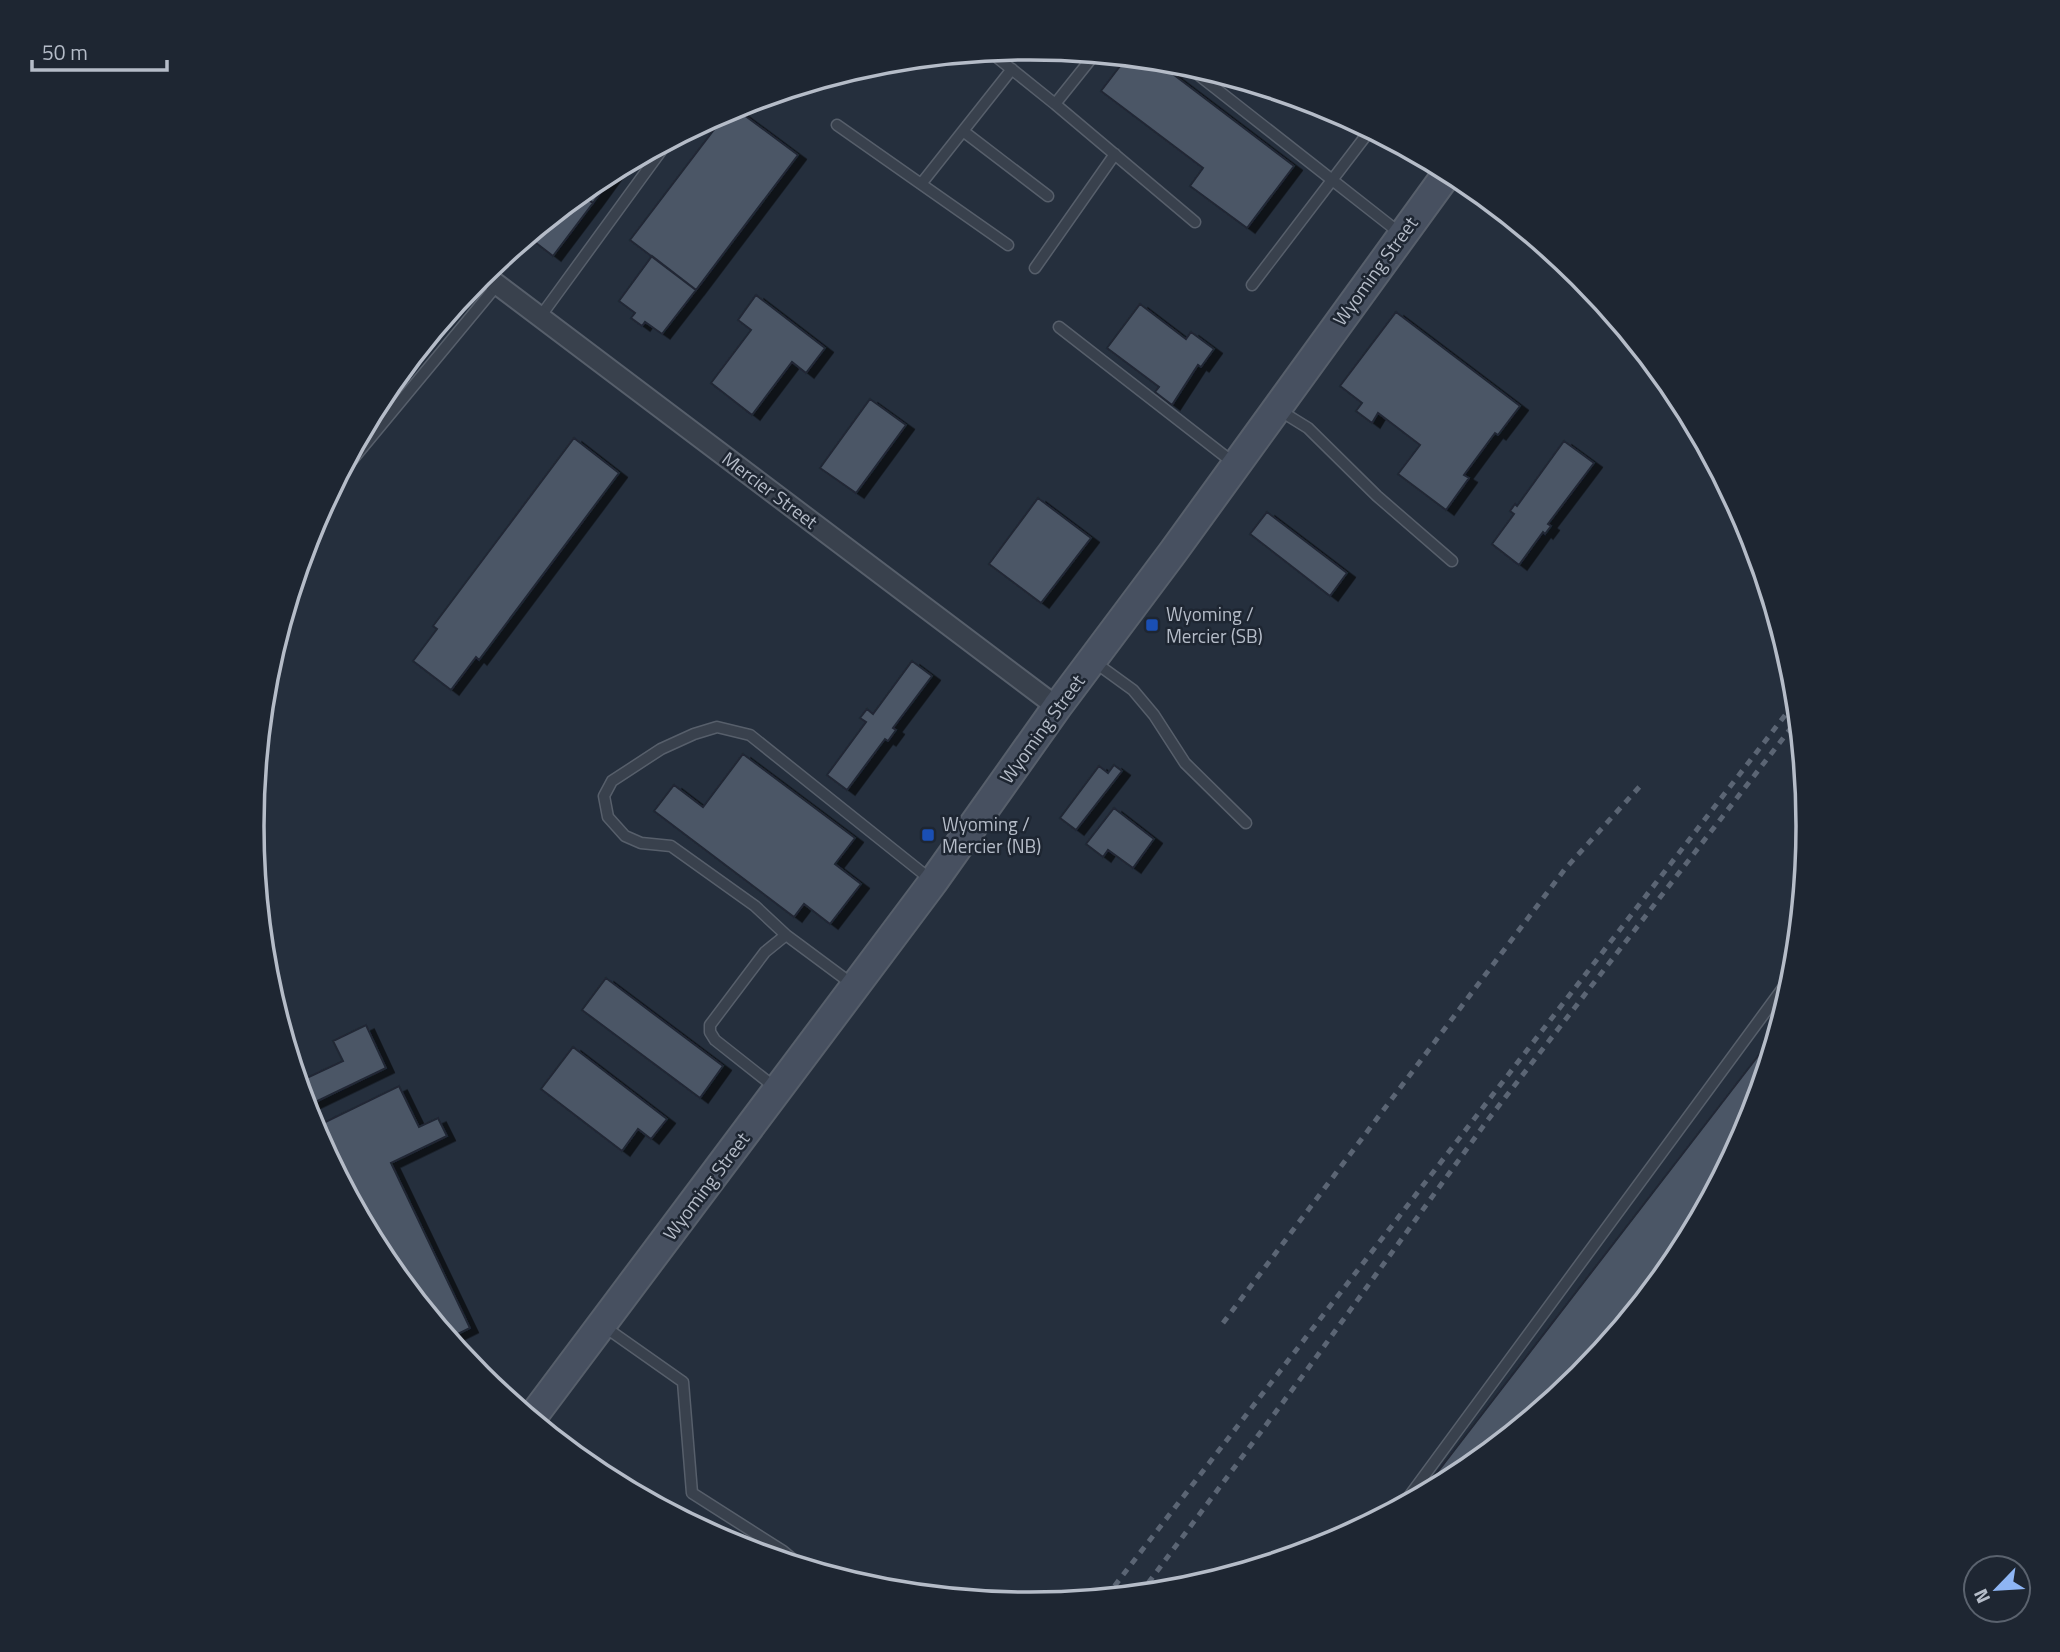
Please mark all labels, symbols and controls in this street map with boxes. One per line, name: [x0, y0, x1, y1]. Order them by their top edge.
scale bar: [32, 28, 166, 72]
text: 50 m: [42, 36, 88, 68]
street label: Wyoming Street: [1325, 210, 1424, 331]
street label: Mercier Street: [716, 444, 825, 536]
place label: Wyoming / Mercier (SB): [1166, 599, 1263, 650]
marker: Wyoming / Mercier (SB): [1144, 617, 1160, 633]
street label: Wyoming Street: [992, 668, 1091, 789]
place label: Wyoming / Mercier (NB): [942, 809, 1041, 860]
marker: Wyoming / Mercier (NB): [920, 827, 936, 843]
street label: Wyoming Street: [655, 1125, 756, 1246]
north arrow: [1962, 1554, 2032, 1624]
text: N: [1965, 1584, 1997, 1608]

